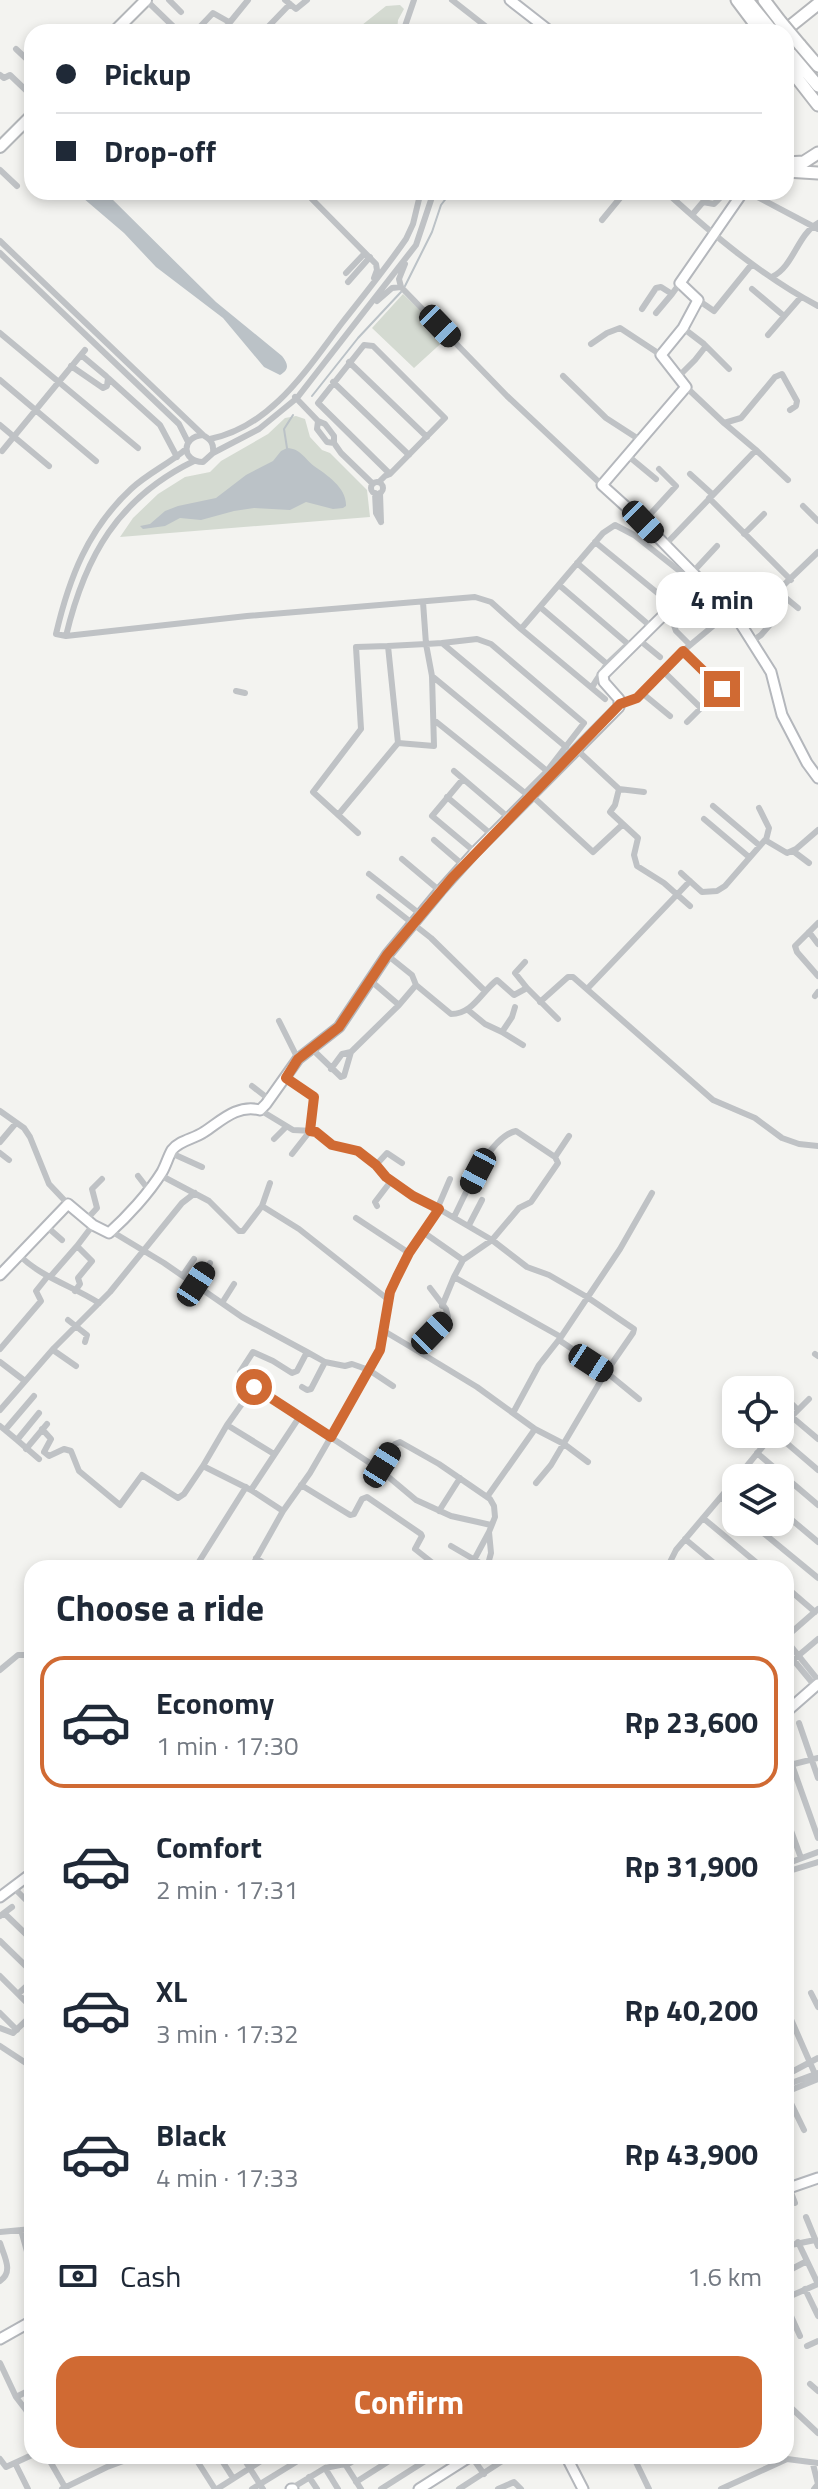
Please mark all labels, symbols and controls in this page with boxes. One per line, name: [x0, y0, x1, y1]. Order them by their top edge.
text: Pickup: [104, 51, 191, 97]
text: Drop-off: [104, 128, 216, 174]
car: [415, 300, 465, 352]
car: [618, 496, 668, 548]
callout: 4 min: [656, 573, 788, 629]
text: 4 min: [690, 580, 754, 619]
route end: [704, 671, 740, 707]
car: [456, 1144, 500, 1198]
car: [173, 1257, 219, 1311]
car: [407, 1307, 457, 1359]
car: [564, 1340, 618, 1386]
route start: [236, 1369, 272, 1405]
map controls: [722, 1376, 794, 1536]
button: locate: [722, 1376, 794, 1448]
car: [359, 1438, 405, 1492]
button: layers: [722, 1464, 794, 1536]
text: Choose a ride: [56, 1580, 264, 1635]
text: Economy: [156, 1680, 274, 1726]
icon: car: [60, 1686, 132, 1758]
text: Rp 23,600: [625, 1699, 758, 1745]
text: 1 min · 17:30: [156, 1726, 299, 1765]
text: Comfort: [156, 1824, 262, 1870]
icon: car: [60, 1830, 132, 1902]
text: Rp 31,900: [625, 1843, 758, 1889]
text: 2 min · 17:31: [156, 1870, 299, 1909]
text: XL: [156, 1968, 187, 2014]
icon: car: [60, 1974, 132, 2046]
text: Rp 40,200: [625, 1987, 758, 2033]
text: 3 min · 17:32: [156, 2014, 299, 2053]
text: Black: [156, 2112, 227, 2158]
icon: car: [60, 2118, 132, 2190]
text: Rp 43,900: [625, 2131, 758, 2177]
text: 4 min · 17:33: [156, 2158, 299, 2197]
text: Cash: [120, 2253, 181, 2299]
icon: cash: [56, 2254, 100, 2298]
text: 1.6 km: [687, 2257, 762, 2296]
button: Confirm: [56, 2356, 762, 2448]

